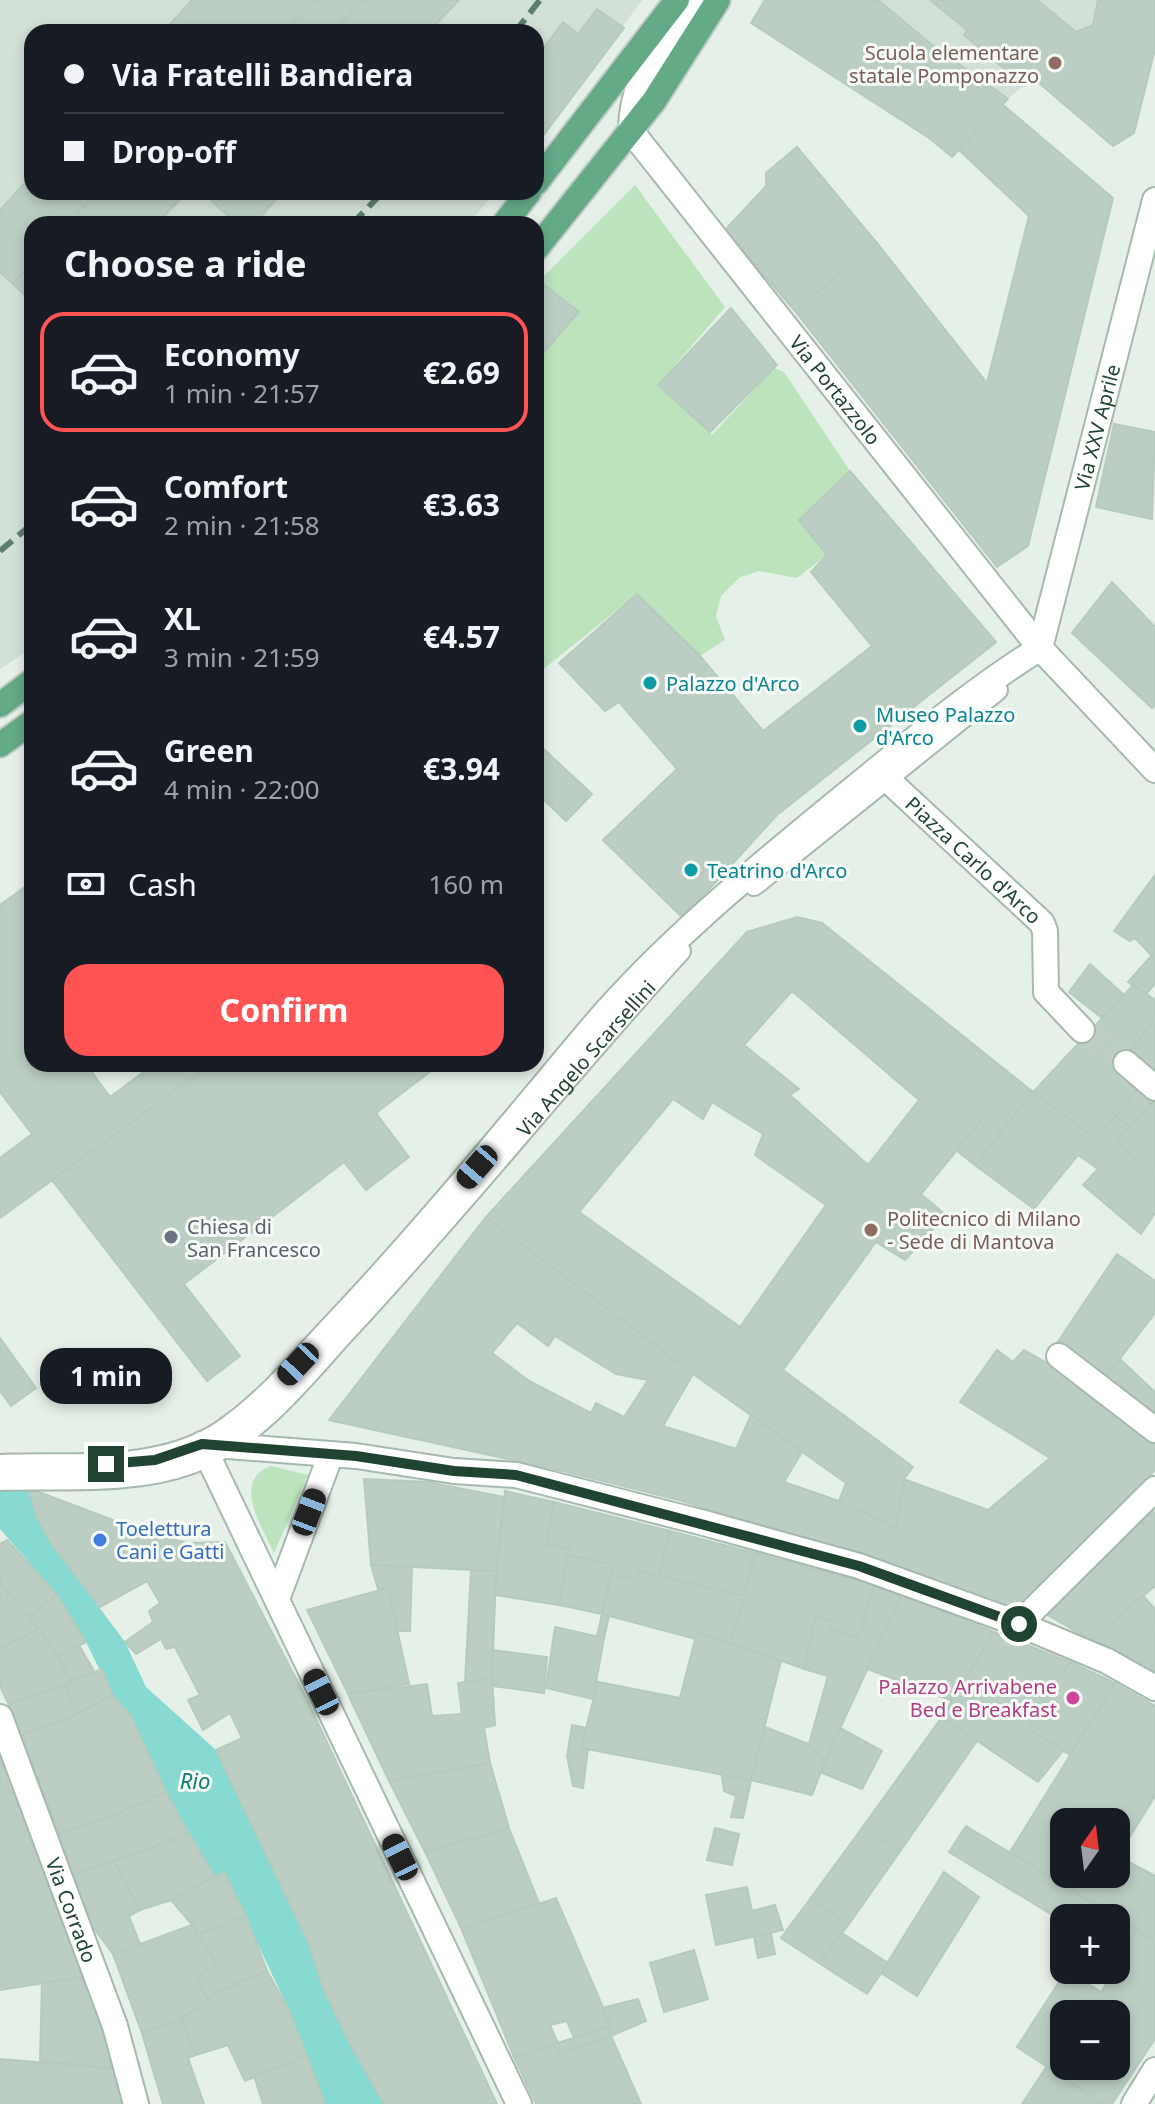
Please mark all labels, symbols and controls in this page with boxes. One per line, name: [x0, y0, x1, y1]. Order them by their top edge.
place label: Scuola elementare statale Pomponazzo: [849, 39, 1039, 89]
text: Via Fratelli Bandiera: [112, 54, 413, 95]
marker: Scuola elementare statale Pomponazzo: [1046, 54, 1064, 72]
text: Drop-off: [112, 131, 236, 172]
text: Choose a ride: [64, 239, 306, 288]
street label: Via Portazzolo: [784, 329, 887, 450]
text: Economy: [164, 334, 300, 375]
icon: car: [68, 336, 140, 408]
text: €2.69: [423, 352, 500, 393]
street label: Via XXV Aprile: [1068, 361, 1126, 493]
text: 1 min · 21:57: [164, 375, 320, 411]
text: Comfort: [164, 466, 288, 507]
icon: car: [68, 468, 140, 540]
text: €3.63: [423, 484, 500, 525]
text: 2 min · 21:58: [164, 507, 320, 543]
text: XL: [164, 598, 201, 639]
icon: car: [68, 600, 140, 672]
text: €4.57: [423, 616, 500, 657]
text: 3 min · 21:59: [164, 639, 320, 675]
place label: Palazzo d'Arco: [666, 670, 800, 697]
marker: Palazzo d'Arco: [641, 674, 659, 692]
place label: Museo Palazzo d'Arco: [876, 701, 1015, 751]
marker: Museo Palazzo d'Arco: [851, 717, 869, 735]
text: Green: [164, 730, 254, 771]
icon: car: [68, 732, 140, 804]
text: €3.94: [423, 748, 500, 789]
text: 4 min · 22:00: [164, 771, 320, 807]
street label: Piazza Carlo d'Arco: [900, 790, 1048, 930]
place label: Teatrino d'Arco: [707, 857, 847, 884]
marker: Teatrino d'Arco: [682, 861, 700, 879]
icon: cash: [64, 862, 108, 906]
text: Cash: [128, 864, 197, 905]
text: 160 m: [428, 866, 504, 902]
button: Confirm: [64, 964, 504, 1056]
street label: Via Angelo Scarsellini: [510, 974, 661, 1142]
car: [452, 1141, 502, 1193]
place label: Politecnico di Milano - Sede di Mantova: [887, 1205, 1081, 1255]
place label: Chiesa di San Francesco: [187, 1213, 321, 1263]
marker: Politecnico di Milano - Sede di Mantova: [862, 1221, 880, 1239]
marker: Chiesa di San Francesco: [162, 1228, 180, 1246]
car: [273, 1338, 323, 1390]
callout: 1 min: [40, 1348, 172, 1404]
text: 1 min: [70, 1358, 142, 1394]
route end: [88, 1446, 124, 1482]
car: [289, 1485, 329, 1539]
place label: Toelettura Cani e Gatti: [116, 1515, 224, 1565]
marker: Toelettura Cani e Gatti: [91, 1531, 109, 1549]
route start: [1001, 1606, 1037, 1642]
car: [300, 1665, 342, 1719]
place label: Palazzo Arrivabene Bed e Breakfast: [878, 1673, 1057, 1723]
marker: Palazzo Arrivabene Bed e Breakfast: [1064, 1689, 1082, 1707]
water label: Rio: [180, 1765, 210, 1795]
north arrow: [1050, 1808, 1130, 1888]
map controls: [1050, 1808, 1130, 2080]
car: [379, 1830, 421, 1884]
street label: Via Corrado: [40, 1854, 104, 1966]
button: +: [1050, 1904, 1130, 1984]
button: −: [1050, 2000, 1130, 2080]

